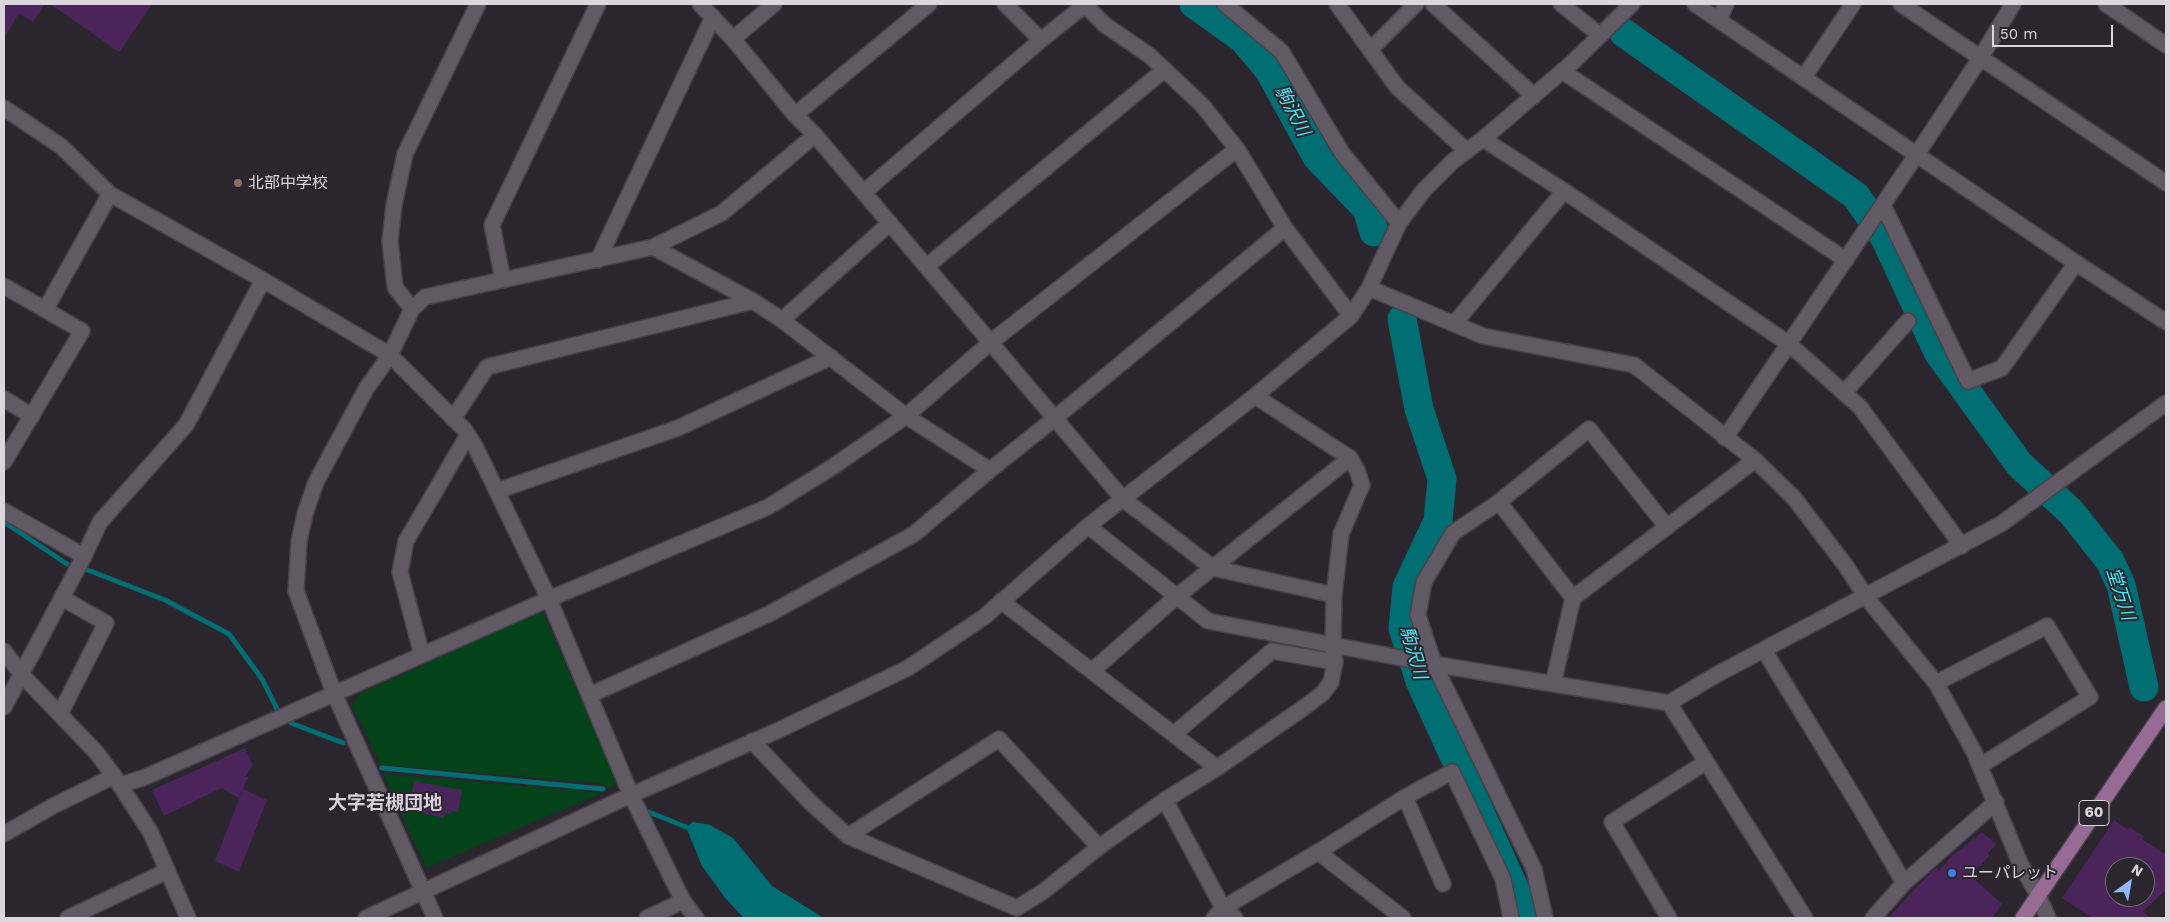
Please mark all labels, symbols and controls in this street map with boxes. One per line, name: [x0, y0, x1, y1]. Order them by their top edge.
scale bar: [1995, 15, 2116, 47]
text: 50 m: [2000, 25, 2037, 43]
water label: 駒沢川: [1270, 82, 1314, 140]
place label: 北部中学校: [248, 173, 328, 193]
marker: 北部中学校: [232, 177, 244, 189]
water label: 堂万川: [2101, 565, 2139, 623]
water label: 駒沢川: [1395, 624, 1431, 682]
district label: 大字若槻団地: [328, 792, 442, 814]
road number: 60: [2079, 800, 2109, 826]
north arrow: [2105, 857, 2155, 907]
text: N: [2129, 861, 2146, 880]
place label: ユーパレット: [1962, 863, 2058, 883]
marker: ユーパレット: [1946, 867, 1958, 879]

